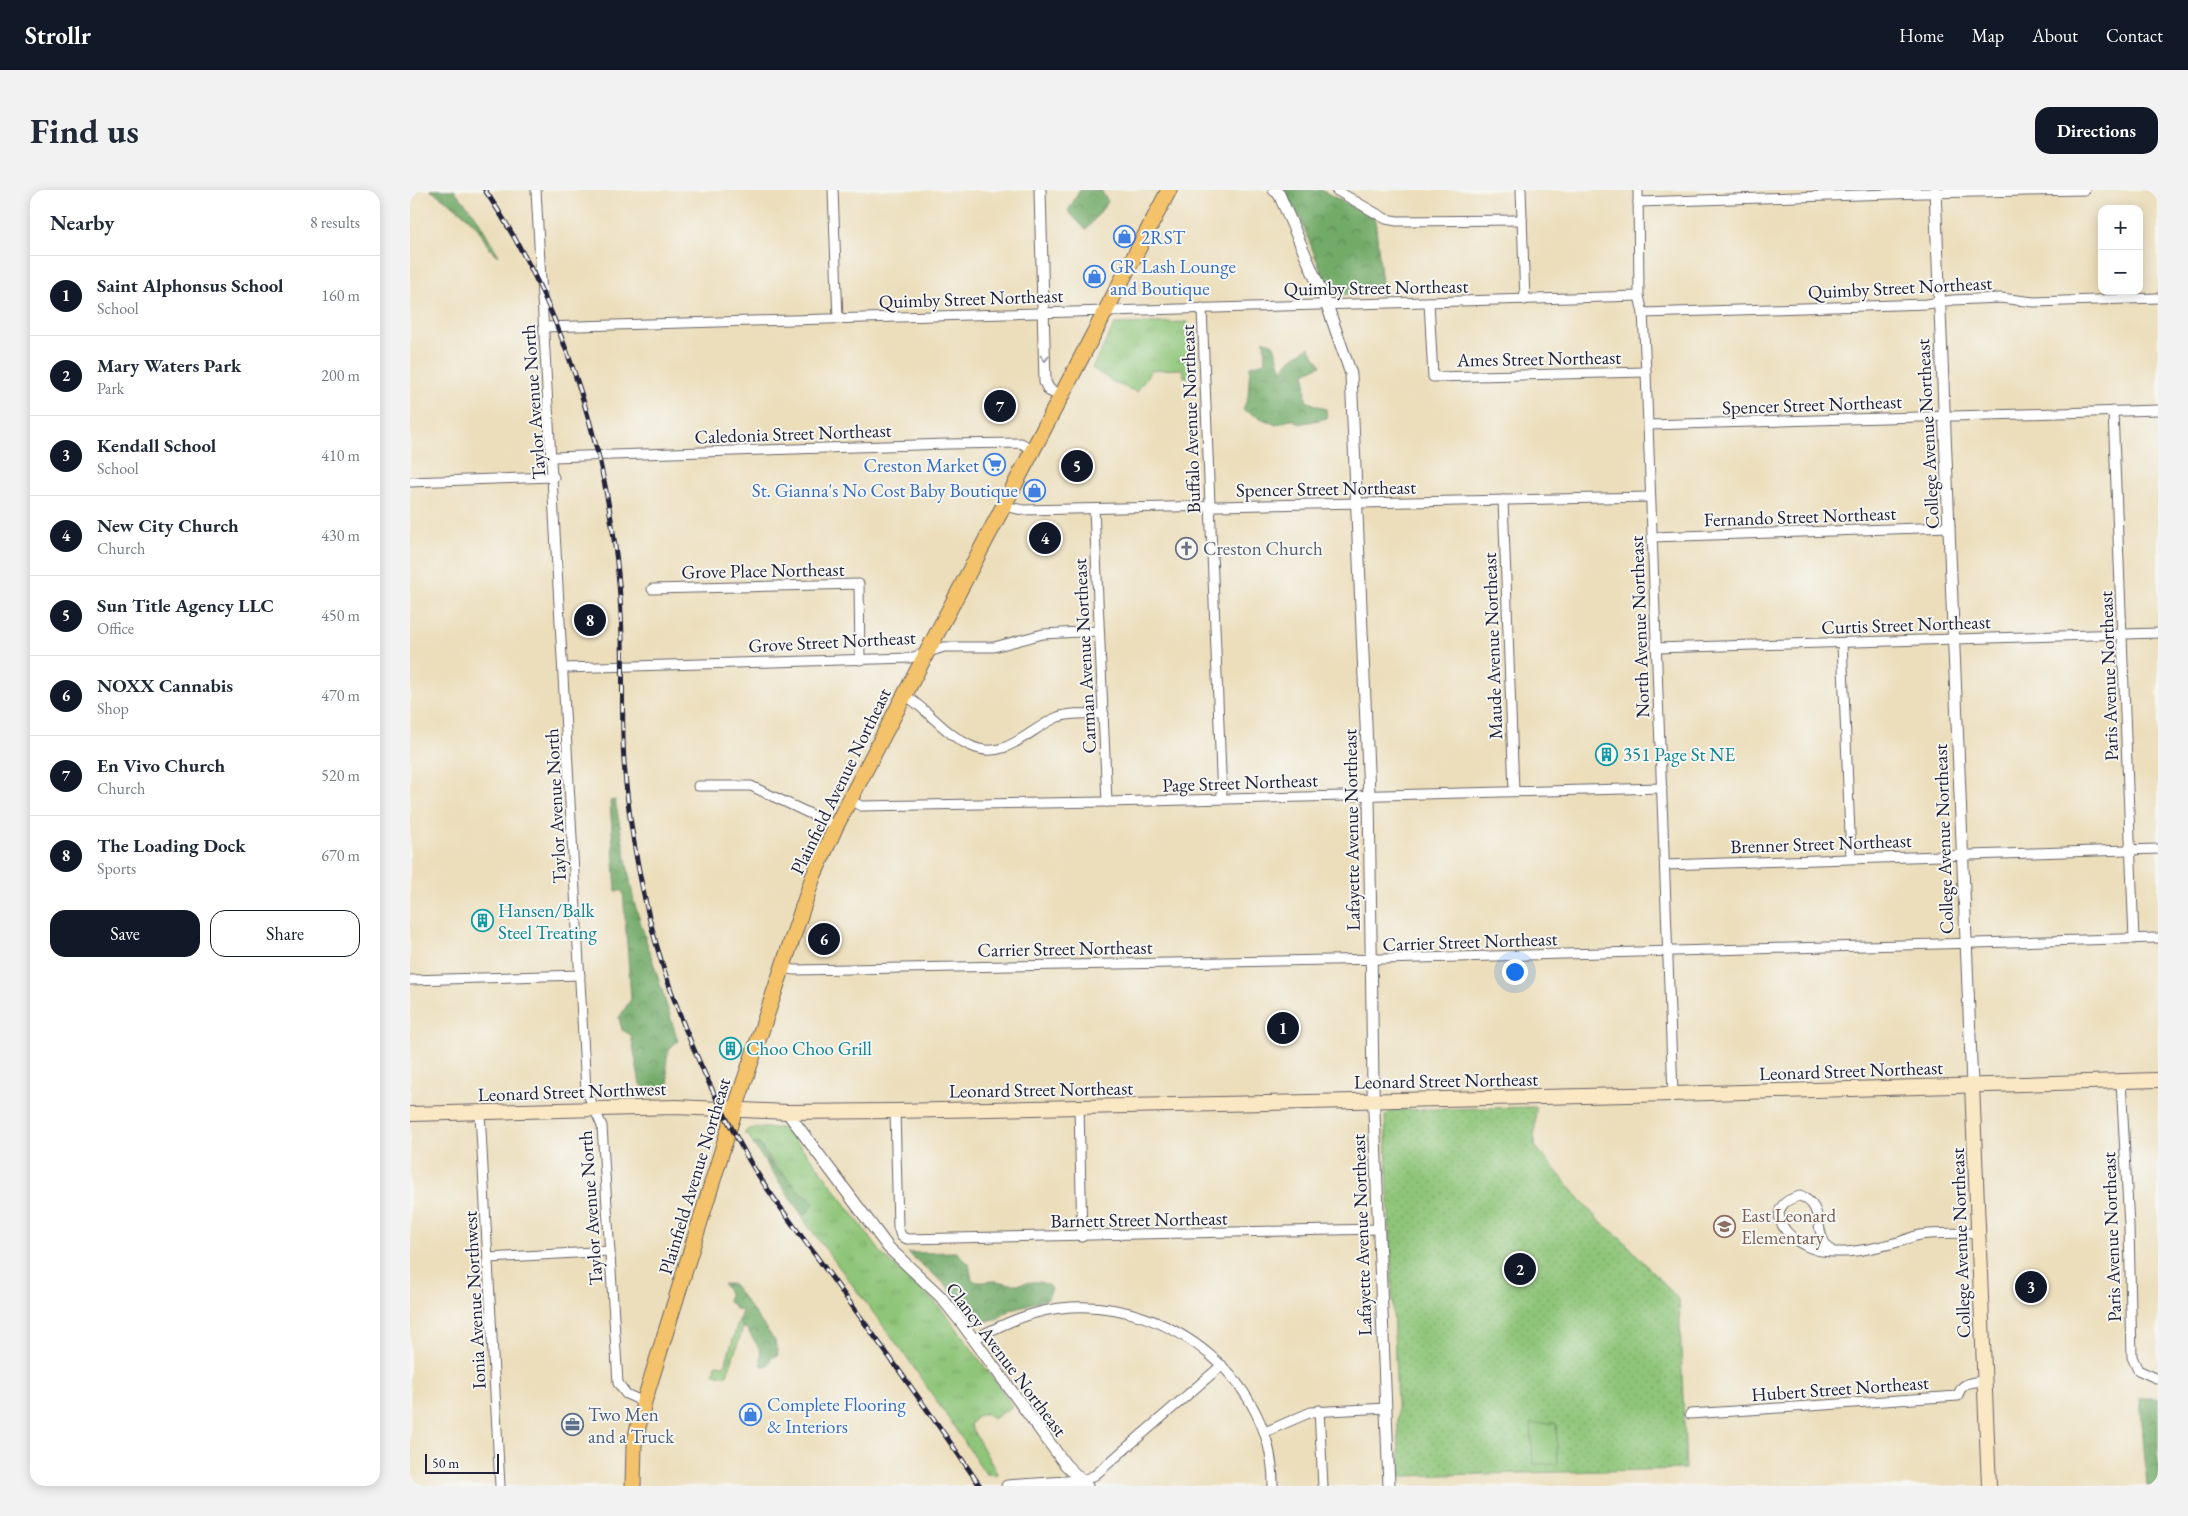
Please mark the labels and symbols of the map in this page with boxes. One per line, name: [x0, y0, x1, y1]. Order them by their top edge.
shop icon: 2RST: [1113, 225, 1137, 249]
place label: 2RST: [1141, 225, 1186, 250]
place label: GR Lash Lounge and Boutique: [1110, 254, 1236, 301]
shop icon: GR Lash Lounge and Boutique: [1082, 265, 1106, 289]
street label: Quimby Street Northeast: [1807, 270, 1993, 305]
street label: Quimby Street Northeast: [1284, 273, 1469, 302]
street label: Quimby Street Northeast: [878, 283, 1064, 314]
street label: Taylor Avenue North: [516, 323, 551, 480]
street label: Buffalo Avenue Northeast: [1175, 324, 1206, 514]
street label: College Avenue Northeast: [1910, 338, 1945, 530]
street label: Ames Street Northeast: [1456, 345, 1621, 372]
one-way arrow: [1040, 354, 1050, 362]
pin: 7: [984, 387, 1016, 425]
street label: Spencer Street Northeast: [1722, 389, 1903, 420]
street label: Caledonia Street Northeast: [694, 418, 892, 449]
pin: 5: [1061, 447, 1093, 485]
place label: Creston Market: [863, 453, 979, 478]
supermarket icon: Creston Market: [983, 453, 1007, 477]
street label: Spencer Street Northeast: [1236, 474, 1416, 503]
place label: St. Gianna's No Cost Baby Boutique: [752, 478, 1018, 503]
shop icon: St. Gianna's No Cost Baby Boutique: [1022, 478, 1046, 502]
street label: Fernando Street Northeast: [1703, 501, 1897, 532]
pin: 4: [1029, 519, 1061, 557]
street label: North Avenue Northeast: [1624, 535, 1655, 719]
church icon: Creston Church: [1175, 536, 1199, 560]
place label: Creston Church: [1203, 536, 1323, 561]
street label: Maude Avenue Northeast: [1477, 552, 1508, 740]
street label: Grove Place Northeast: [681, 557, 845, 584]
street label: Carman Avenue Northeast: [1067, 558, 1102, 754]
street label: Paris Avenue Northeast: [2093, 591, 2124, 761]
pin: 8: [574, 601, 606, 639]
street label: Curtis Street Northeast: [1821, 609, 1991, 640]
street label: Grove Street Northeast: [748, 625, 916, 658]
street label: Plainfield Avenue Northeast: [784, 684, 897, 879]
street label: Taylor Avenue North: [539, 727, 572, 884]
street label: Lafayette Avenue Northeast: [1337, 729, 1366, 931]
building icon: 351 Page St NE: [1595, 742, 1619, 766]
place label: 351 Page St NE: [1623, 742, 1735, 767]
street label: College Avenue Northeast: [1928, 743, 1959, 935]
street label: Page Street Northeast: [1162, 767, 1318, 798]
street label: Brenner Street Northeast: [1730, 828, 1912, 859]
place label: Hansen/Balk Steel Treating: [498, 898, 598, 945]
building icon: Hansen/Balk Steel Treating: [470, 909, 494, 933]
pin: 6: [808, 920, 840, 958]
street label: Carrier Street Northeast: [1382, 926, 1558, 957]
street label: Carrier Street Northeast: [977, 934, 1153, 963]
your location: [1502, 959, 1528, 985]
pin: 1: [1267, 1009, 1299, 1047]
building icon: Choo Choo Grill: [718, 1036, 742, 1060]
place label: Choo Choo Grill: [746, 1036, 872, 1061]
street label: Leonard Street Northeast: [1758, 1055, 1944, 1086]
street label: Leonard Street Northeast: [1354, 1066, 1538, 1095]
street label: Plainfield Avenue Northeast: [653, 1075, 736, 1278]
street label: Leonard Street Northeast: [949, 1075, 1133, 1104]
street label: Leonard Street Northwest: [477, 1076, 667, 1107]
street label: Taylor Avenue North: [573, 1129, 608, 1286]
street label: Lafayette Avenue Northeast: [1345, 1134, 1378, 1336]
street label: College Avenue Northeast: [1945, 1147, 1976, 1339]
street label: Paris Avenue Northeast: [2096, 1152, 2127, 1322]
place label: East Leonard Elementary: [1741, 1203, 1836, 1250]
street label: Barnett Street Northeast: [1050, 1205, 1228, 1234]
street label: Ionia Avenue Northwest: [457, 1210, 492, 1390]
school or university icon: East Leonard Elementary: [1713, 1214, 1737, 1238]
pin: 2: [1504, 1250, 1536, 1288]
pin: 3: [2015, 1268, 2047, 1306]
street label: Clancy Avenue Northeast: [940, 1277, 1073, 1442]
street label: Hubert Street Northeast: [1750, 1370, 1930, 1407]
place label: Complete Flooring & Interiors: [767, 1392, 907, 1439]
place label: Two Men and a Truck: [588, 1402, 675, 1449]
shop icon: Complete Flooring & Interiors: [739, 1403, 763, 1427]
office icon: Two Men and a Truck: [560, 1413, 584, 1437]
scale bar: [425, 1451, 499, 1474]

